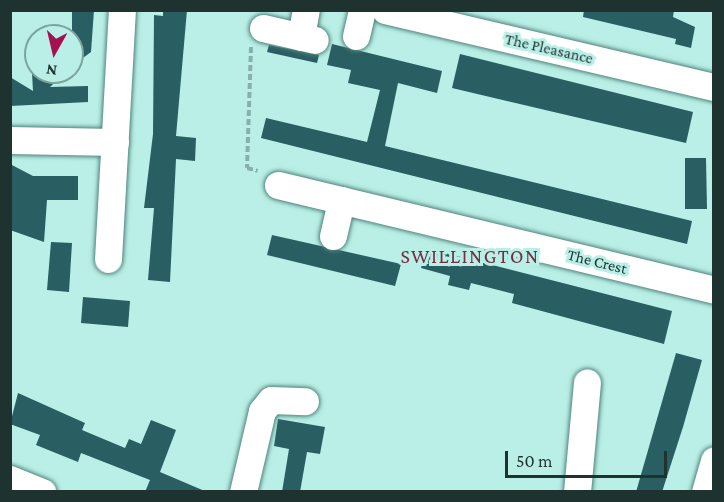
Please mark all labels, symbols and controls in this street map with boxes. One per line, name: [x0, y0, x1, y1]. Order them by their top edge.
north arrow: [24, 24, 84, 84]
street label: The Pleasance: [503, 30, 595, 68]
text: N: [45, 61, 58, 80]
district label: SWILLINGTON: [400, 244, 540, 268]
street label: The Crest: [565, 245, 629, 279]
scale bar: [508, 439, 670, 477]
text: 50 m: [516, 451, 553, 471]

